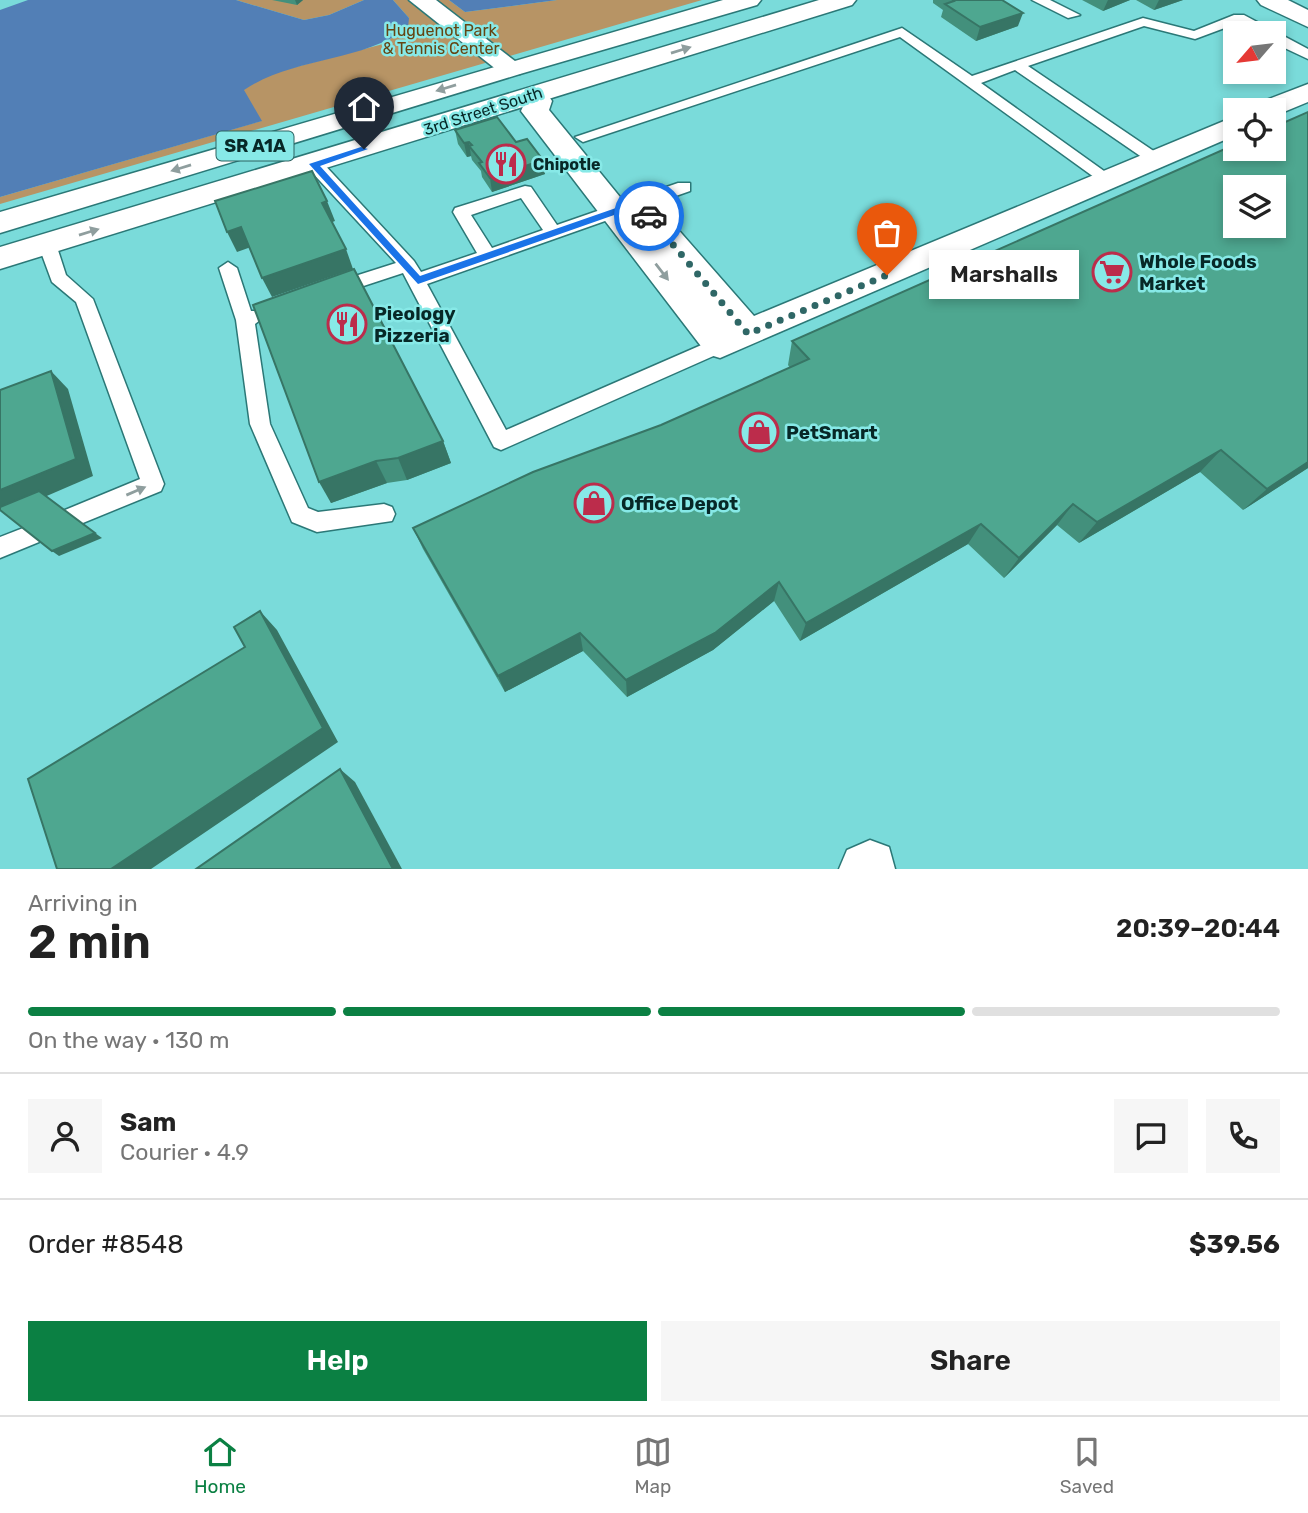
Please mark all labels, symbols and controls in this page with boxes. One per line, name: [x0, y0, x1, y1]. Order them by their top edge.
park label: Huguenot Park & Tennis Center: [382, 21, 500, 58]
north arrow: [1223, 21, 1286, 84]
map controls: [1223, 21, 1286, 238]
one-way arrow: [671, 44, 692, 55]
pin: [334, 77, 394, 149]
street label: 3rd Street South: [421, 83, 545, 139]
one-way arrow: [435, 83, 456, 94]
icon: home: [345, 88, 383, 126]
button: locate: [1223, 98, 1286, 161]
road number: SR A1A: [216, 132, 294, 160]
restaurant icon: Chipotle: [485, 143, 527, 185]
place label: Chipotle: [533, 155, 601, 174]
one-way arrow: [170, 164, 191, 174]
button: layers: [1223, 175, 1286, 238]
courier: [614, 181, 684, 251]
icon: car: [630, 197, 668, 235]
pin: [857, 203, 917, 275]
icon: bag: [868, 214, 906, 252]
one-way arrow: [79, 226, 100, 236]
callout: Marshalls: [929, 250, 1080, 300]
place label: Whole Foods Market: [1139, 250, 1257, 295]
supermarket icon: Whole Foods Market: [1091, 251, 1133, 293]
text: Marshalls: [950, 260, 1058, 288]
one-way arrow: [654, 263, 668, 281]
place label: Pieology Pizzeria: [374, 302, 456, 347]
restaurant icon: Pieology Pizzeria: [326, 303, 368, 345]
shop icon: PetSmart: [738, 411, 780, 453]
place label: PetSmart: [786, 421, 878, 444]
shop icon: Office Depot: [573, 482, 615, 524]
one-way arrow: [126, 485, 147, 496]
place label: Office Depot: [621, 492, 738, 515]
text: Arriving in: [28, 889, 138, 917]
text: 20:39–20:44: [1116, 913, 1280, 944]
text: 2 min: [28, 915, 151, 970]
text: On the way · 130 m: [28, 1026, 229, 1054]
button: person: [28, 1099, 102, 1173]
button: chat: [1114, 1099, 1188, 1173]
button: phone: [1206, 1099, 1280, 1173]
text: Sam: [120, 1107, 176, 1138]
text: Courier · 4.9: [120, 1138, 249, 1166]
text: Order #8548: [28, 1229, 184, 1260]
text: $39.56: [1189, 1229, 1280, 1260]
button: Help: [28, 1321, 647, 1401]
button: Share: [661, 1321, 1280, 1401]
tab: Home: [194, 1433, 246, 1498]
tab: Map: [634, 1433, 672, 1498]
tab: Saved: [1060, 1433, 1114, 1498]

